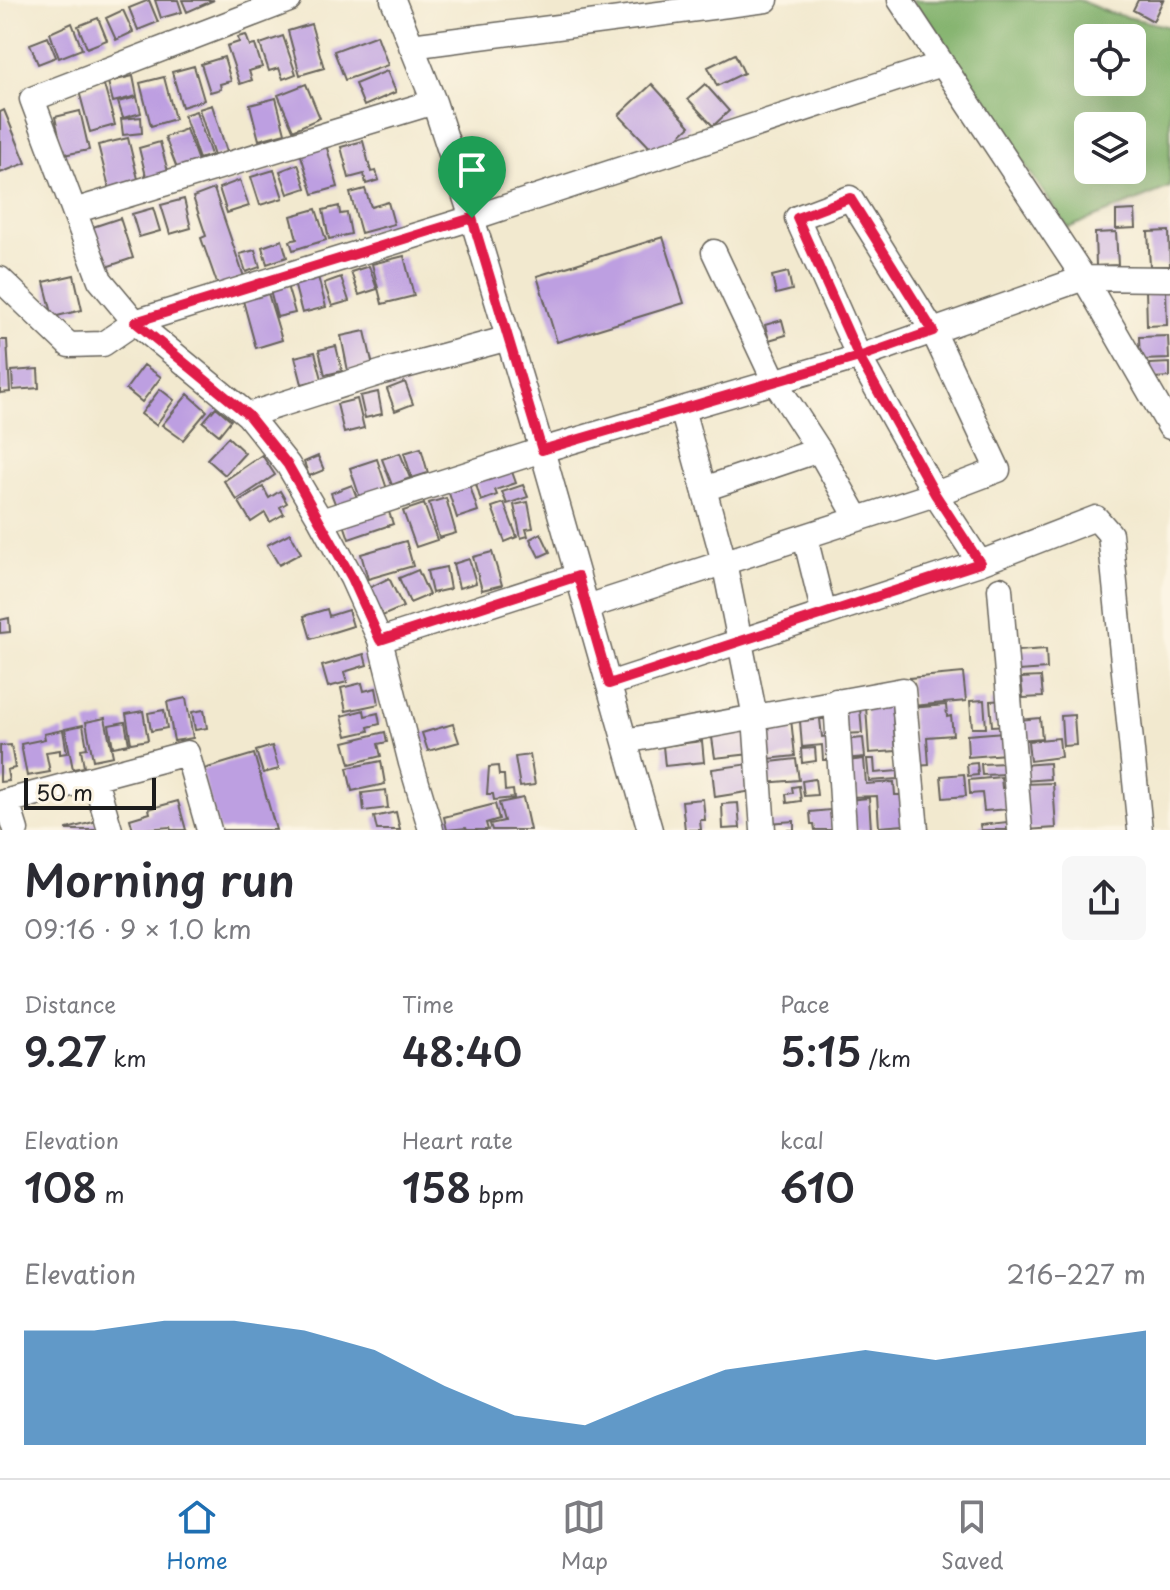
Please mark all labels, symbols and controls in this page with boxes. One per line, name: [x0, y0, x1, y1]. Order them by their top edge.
map controls: [1074, 24, 1146, 184]
button: locate: [1074, 24, 1146, 96]
button: layers: [1074, 112, 1146, 184]
pin: [438, 136, 506, 218]
icon: arrive: [450, 148, 494, 192]
scale bar: [24, 774, 156, 810]
text: 50 m: [36, 775, 93, 808]
text: Morning run: [24, 846, 295, 912]
button: share: [1062, 856, 1146, 940]
text: 09:16 · 9 × 1.0 km: [24, 909, 252, 948]
text: Distance: [24, 987, 116, 1020]
text: Time: [402, 987, 454, 1020]
text: Pace: [780, 987, 830, 1020]
text: 9.27: [24, 1020, 106, 1081]
text: 48:40: [402, 1020, 522, 1081]
text: 5:15: [780, 1020, 862, 1081]
text: km: [106, 1041, 146, 1074]
text: /km: [862, 1041, 911, 1074]
text: Elevation: [24, 1123, 119, 1156]
text: Heart rate: [402, 1123, 513, 1156]
text: kcal: [780, 1123, 824, 1156]
text: 108: [24, 1156, 97, 1217]
text: 158: [402, 1156, 471, 1217]
text: 610: [780, 1156, 855, 1217]
text: m: [97, 1177, 124, 1210]
text: bpm: [471, 1177, 524, 1210]
text: Elevation: [24, 1254, 136, 1293]
text: 216–227 m: [1006, 1254, 1146, 1293]
tab: Home: [167, 1495, 228, 1576]
tab: Map: [561, 1495, 608, 1576]
tab: Saved: [941, 1495, 1003, 1576]

